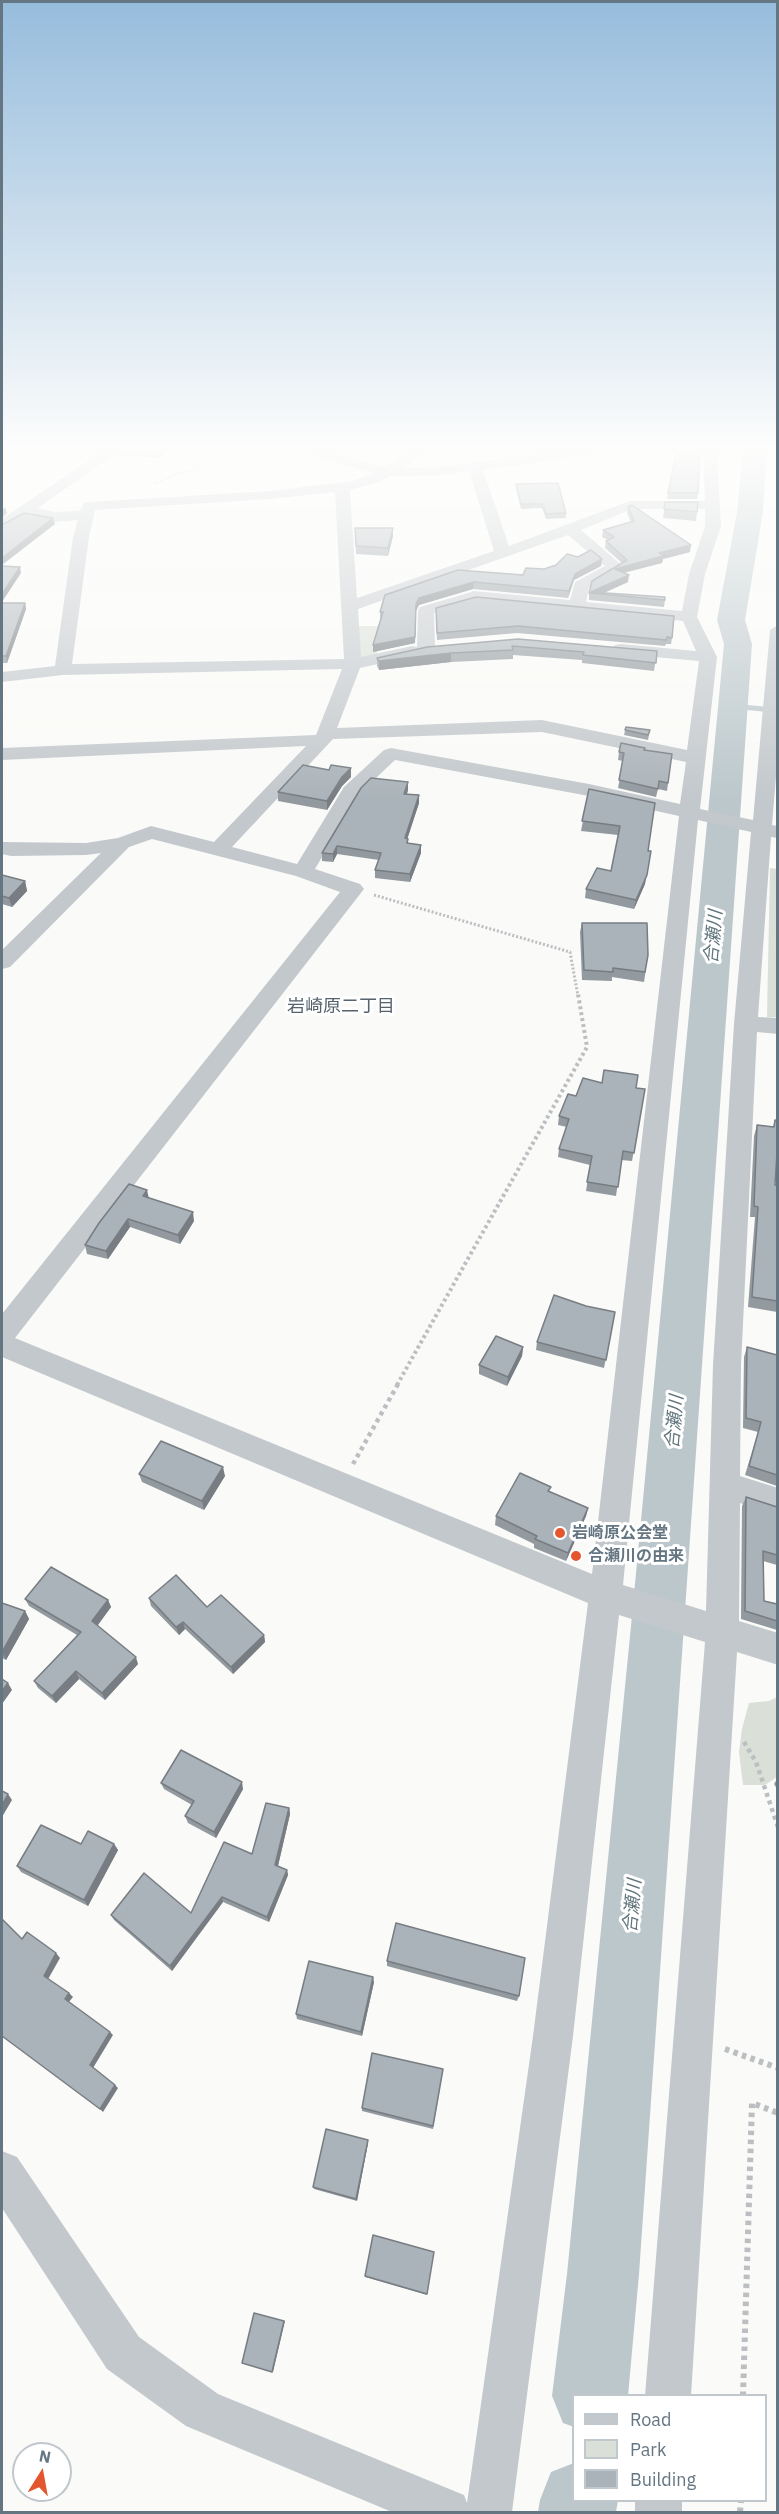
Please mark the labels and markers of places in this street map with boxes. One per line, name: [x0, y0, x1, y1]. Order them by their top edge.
place label: 岩崎原公会堂: [572, 1523, 668, 1543]
marker: 岩崎原公会堂: [553, 1526, 567, 1540]
place label: 合瀬川の由来: [588, 1546, 684, 1566]
marker: 合瀬川の由来: [569, 1549, 583, 1563]

